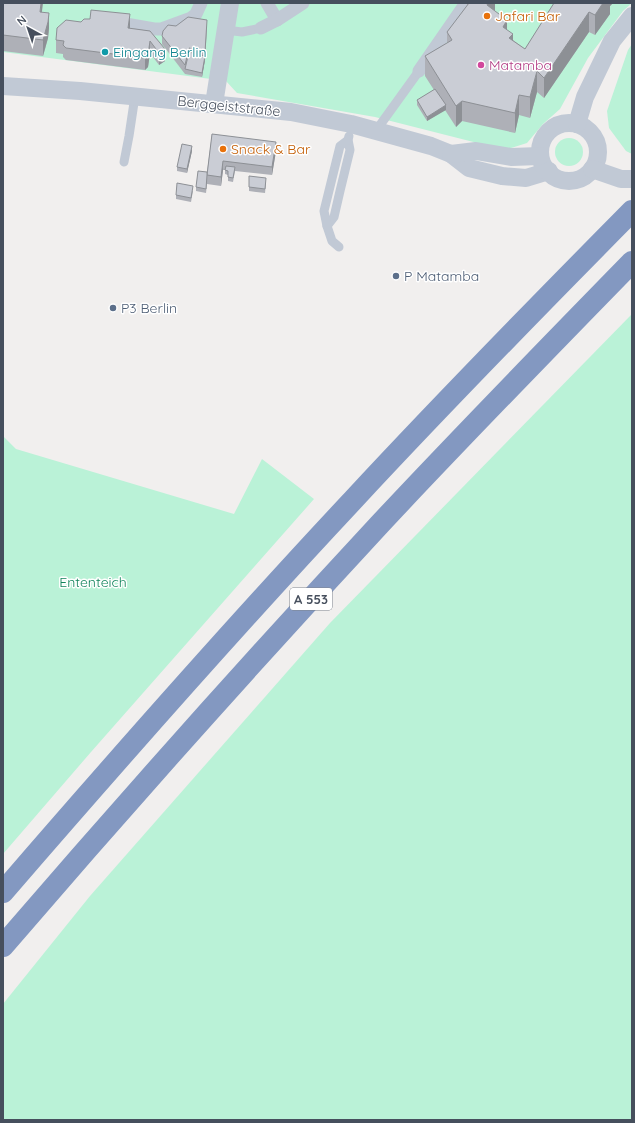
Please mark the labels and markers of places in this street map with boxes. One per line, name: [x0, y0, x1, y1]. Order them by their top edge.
place label: Jafari Bar: [495, 7, 561, 25]
marker: Jafari Bar: [482, 11, 492, 21]
place label: Eingang Berlin: [113, 43, 207, 61]
marker: Eingang Berlin: [100, 47, 110, 57]
place label: Matamba: [489, 56, 552, 74]
marker: Matamba: [476, 60, 486, 70]
place label: Snack & Bar: [231, 140, 311, 158]
marker: Snack & Bar: [218, 144, 228, 154]
place label: P Matamba: [404, 267, 479, 285]
marker: P Matamba: [391, 271, 401, 281]
place label: P3 Berlin: [121, 299, 177, 317]
marker: P3 Berlin: [108, 303, 118, 313]

